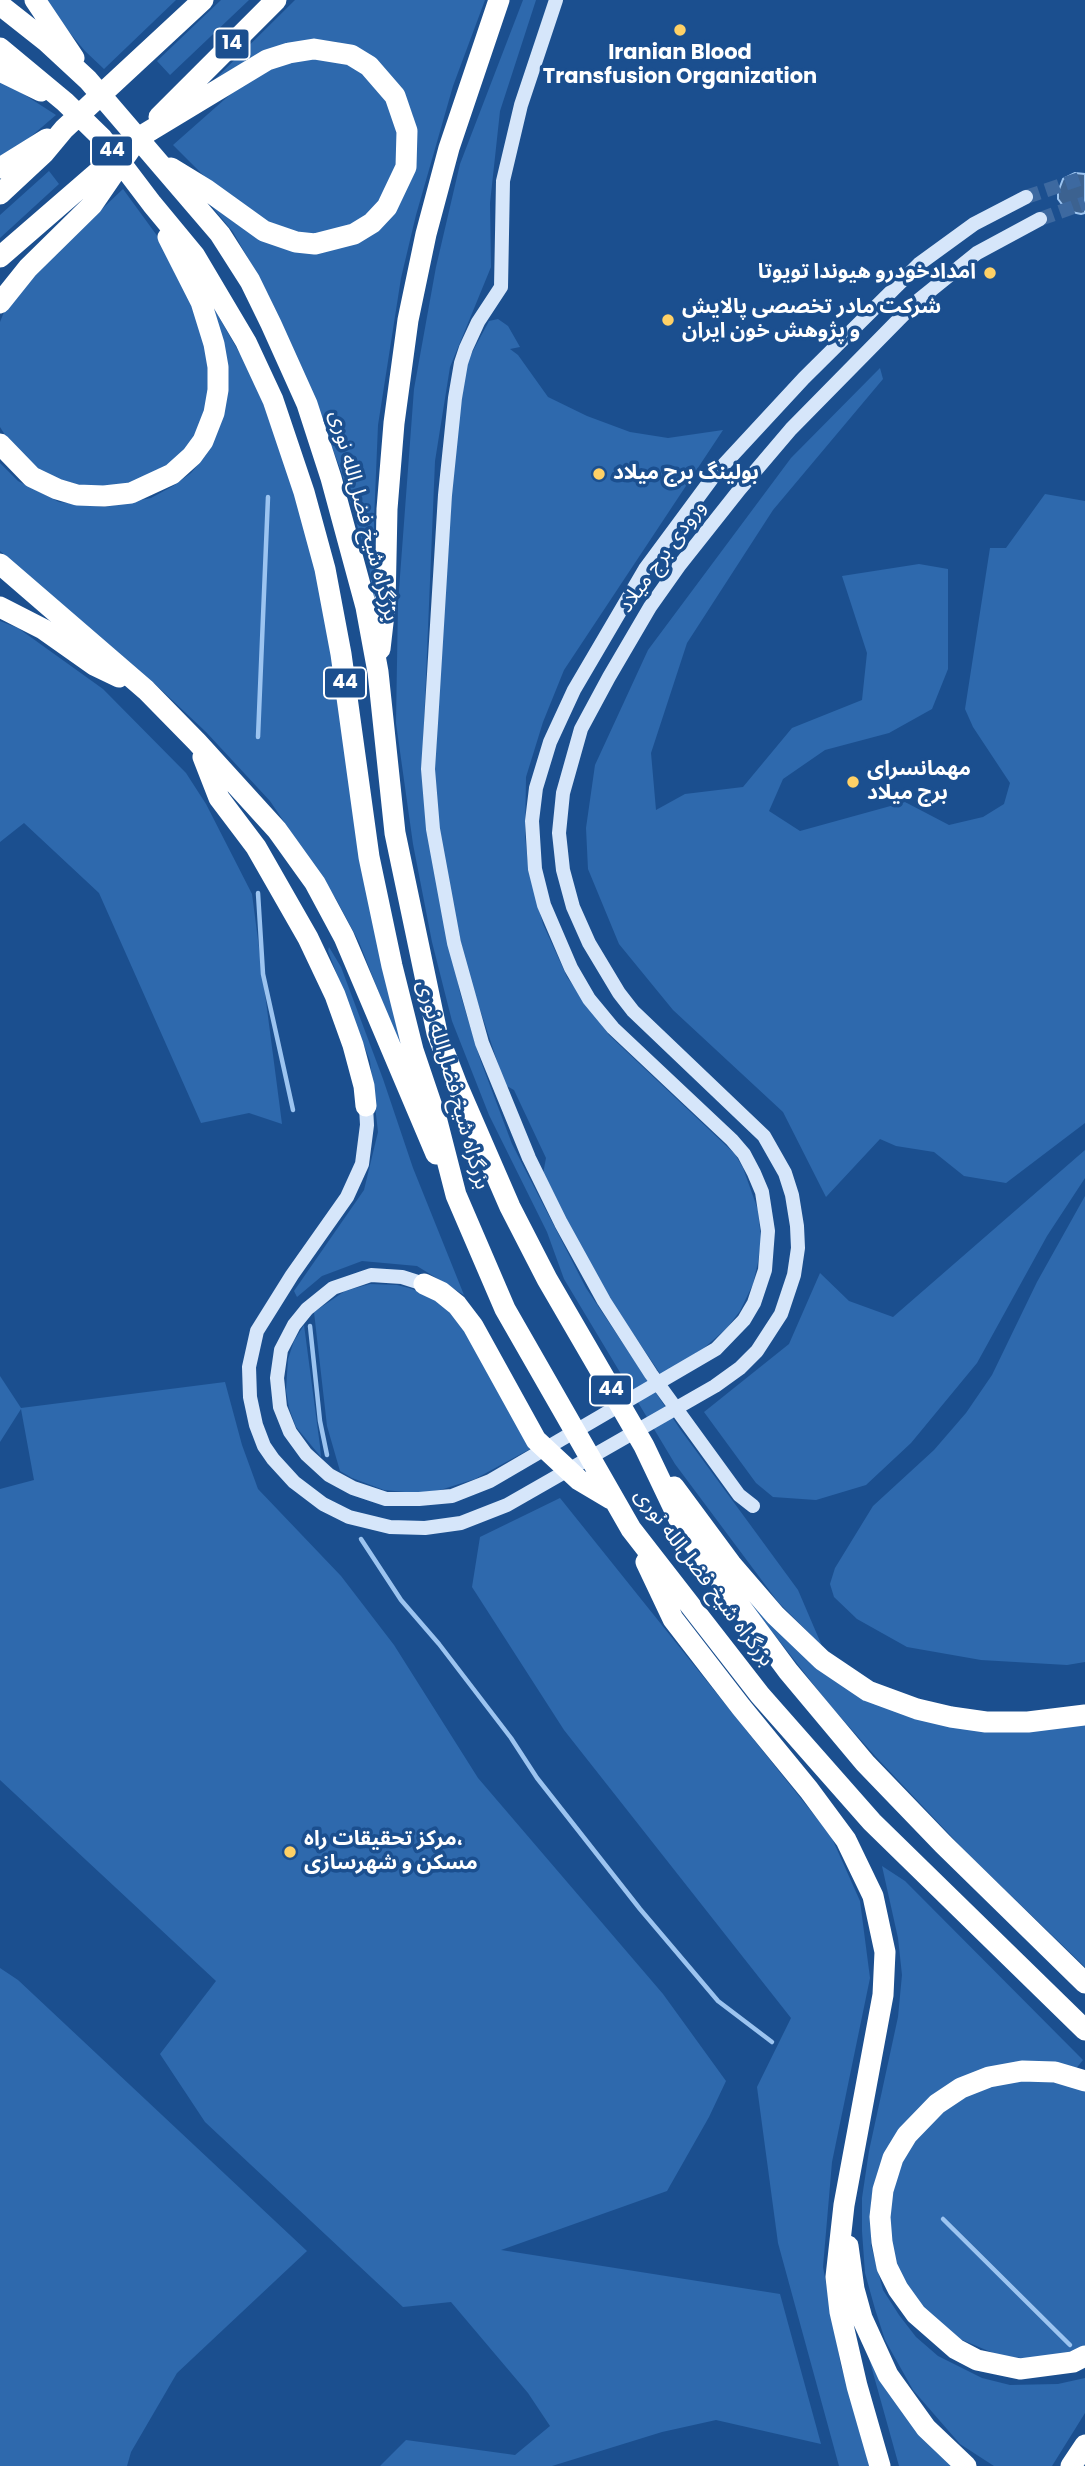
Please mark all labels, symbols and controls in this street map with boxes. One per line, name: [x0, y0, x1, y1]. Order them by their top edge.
marker: Iranian Blood Transfusion Organization: [672, 22, 688, 38]
road number: 14: [215, 28, 250, 60]
place label: Iranian Blood Transfusion Organization: [543, 41, 817, 91]
road number: 44: [91, 136, 133, 167]
place label: امدادخودرو هیوندا تویوتا: [758, 260, 976, 286]
marker: امدادخودرو هیوندا تویوتا: [982, 265, 998, 281]
place label: شرکت مادر تخصصی پالایش و پژوهش خون ایران: [682, 295, 941, 345]
marker: شرکت مادر تخصصی پالایش و پژوهش خون ایران: [660, 312, 676, 328]
street label: بزرگراه شیخ فضل‌الله نوری: [323, 408, 403, 624]
place label: بولینگ برج ميلاد: [613, 461, 759, 487]
marker: بولینگ برج ميلاد: [591, 466, 607, 482]
street label: ورودی برج میلاد: [614, 496, 712, 618]
road number: 44: [324, 668, 366, 698]
place label: مهمانسرای برج میلاد: [867, 757, 971, 807]
marker: مهمانسرای برج میلاد: [845, 774, 861, 790]
street label: بزرگراه شیخ فضل‌الله نوری: [410, 978, 494, 1192]
road number: 44: [590, 1374, 632, 1406]
street label: بزرگراه شیخ فضل‌الله نوری: [628, 1484, 778, 1672]
place label: مرکز تحقیقات راه، مسکن و شهرسازی: [304, 1827, 478, 1877]
marker: مرکز تحقیقات راه، مسکن و شهرسازی: [282, 1844, 298, 1860]

